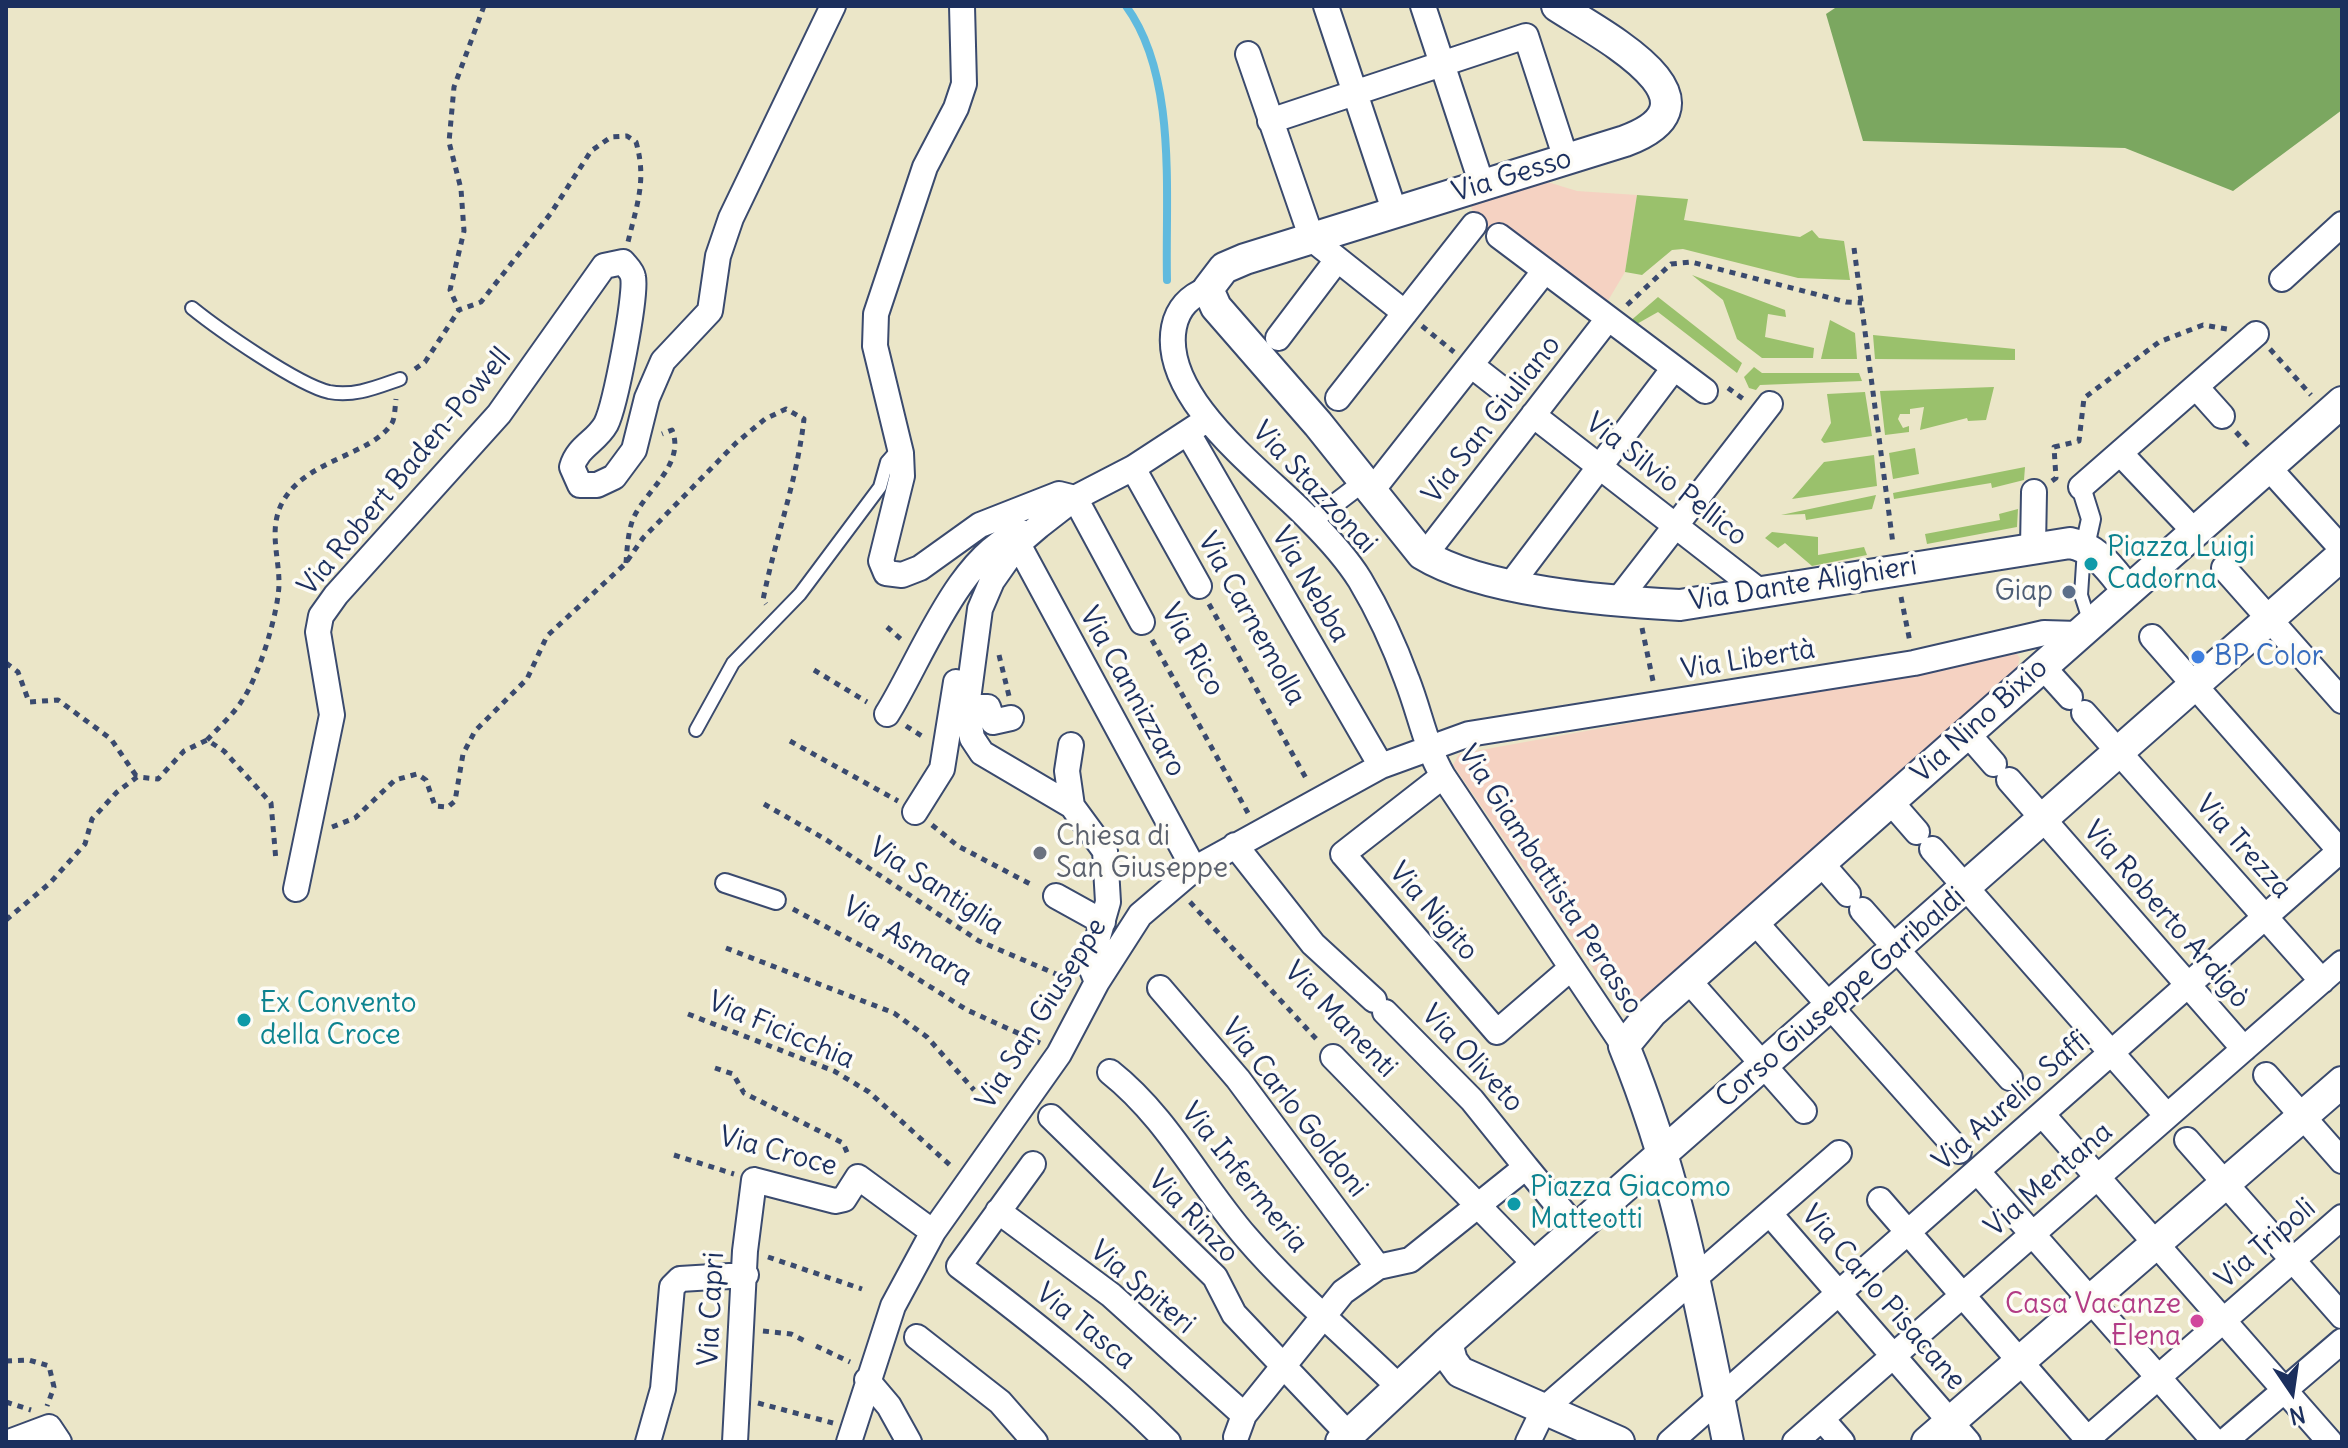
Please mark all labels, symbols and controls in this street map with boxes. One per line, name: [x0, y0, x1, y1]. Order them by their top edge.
street label: Via Gesso: [1448, 142, 1576, 210]
street label: Via San Giuliano: [1416, 329, 1568, 511]
street label: Via Robert Baden-Powell: [292, 341, 518, 603]
street label: Via Silvio Pellico: [1578, 406, 1754, 554]
street label: Via Stazzonai: [1245, 415, 1383, 561]
street label: Via Nebba: [1264, 521, 1356, 649]
street label: Via Carnemolla: [1190, 527, 1312, 711]
place label: Piazza Luigi Cadorna: [2107, 531, 2255, 597]
street label: Via Dante Alighieri: [1687, 549, 1919, 619]
marker: Piazza Luigi Cadorna: [2082, 555, 2100, 573]
place label: Giap: [1995, 575, 2053, 609]
marker: Giap: [2060, 583, 2078, 601]
street label: Via Rico: [1153, 598, 1231, 702]
street label: Via Cannizzaro: [1072, 601, 1192, 783]
street label: Via Libertà: [1679, 633, 1817, 687]
place label: BP Color: [2214, 640, 2323, 674]
marker: BP Color: [2189, 648, 2207, 666]
street label: Via Nino Bixio: [1905, 651, 2055, 791]
street label: Via Giambattista Perasso: [1450, 739, 1650, 1021]
street label: Via Trezza: [2188, 788, 2298, 906]
street label: Via Roberto Ardigò: [2076, 815, 2256, 1015]
place label: Chiesa di San Giuseppe: [1056, 820, 1228, 886]
street label: Via Santiglia: [862, 831, 1010, 943]
marker: Chiesa di San Giuseppe: [1031, 844, 1049, 862]
street label: Via Nigito: [1381, 856, 1485, 968]
street label: Corso Giuseppe Garibaldi: [1710, 881, 1972, 1115]
street label: Via Asmara: [836, 890, 978, 994]
street label: Via San Giuseppe: [970, 912, 1114, 1116]
street label: Via Manenti: [1277, 955, 1403, 1085]
street label: Via Ficicchia: [703, 985, 859, 1077]
place label: Ex Convento della Croce: [260, 987, 416, 1053]
street label: Via Oliveto: [1414, 998, 1530, 1120]
marker: Ex Convento della Croce: [235, 1011, 253, 1029]
street label: Via Carlo Goldoni: [1214, 1012, 1374, 1204]
street label: Via Aurelio Saffi: [1926, 1024, 2098, 1178]
street label: Via Infermeria: [1173, 1096, 1315, 1260]
street label: Via Mentana: [1979, 1116, 2119, 1244]
street label: Via Croce: [715, 1120, 841, 1184]
street label: Via Rinzo: [1141, 1164, 1245, 1270]
place label: Piazza Giacomo Matteotti: [1530, 1171, 1731, 1237]
street label: Via Tripoli: [2209, 1192, 2323, 1296]
marker: Piazza Giacomo Matteotti: [1505, 1195, 1523, 1213]
street label: Via Carlo Pisacane: [1794, 1199, 1972, 1397]
street label: Via Spiteri: [1083, 1235, 1201, 1341]
street label: Via Capri: [692, 1251, 732, 1367]
street label: Via Tasca: [1029, 1277, 1141, 1377]
place label: Casa Vacanze Elena: [2005, 1288, 2181, 1354]
marker: Casa Vacanze Elena: [2188, 1312, 2206, 1330]
north arrow: [2252, 1352, 2332, 1432]
text: N: [2287, 1400, 2308, 1431]

